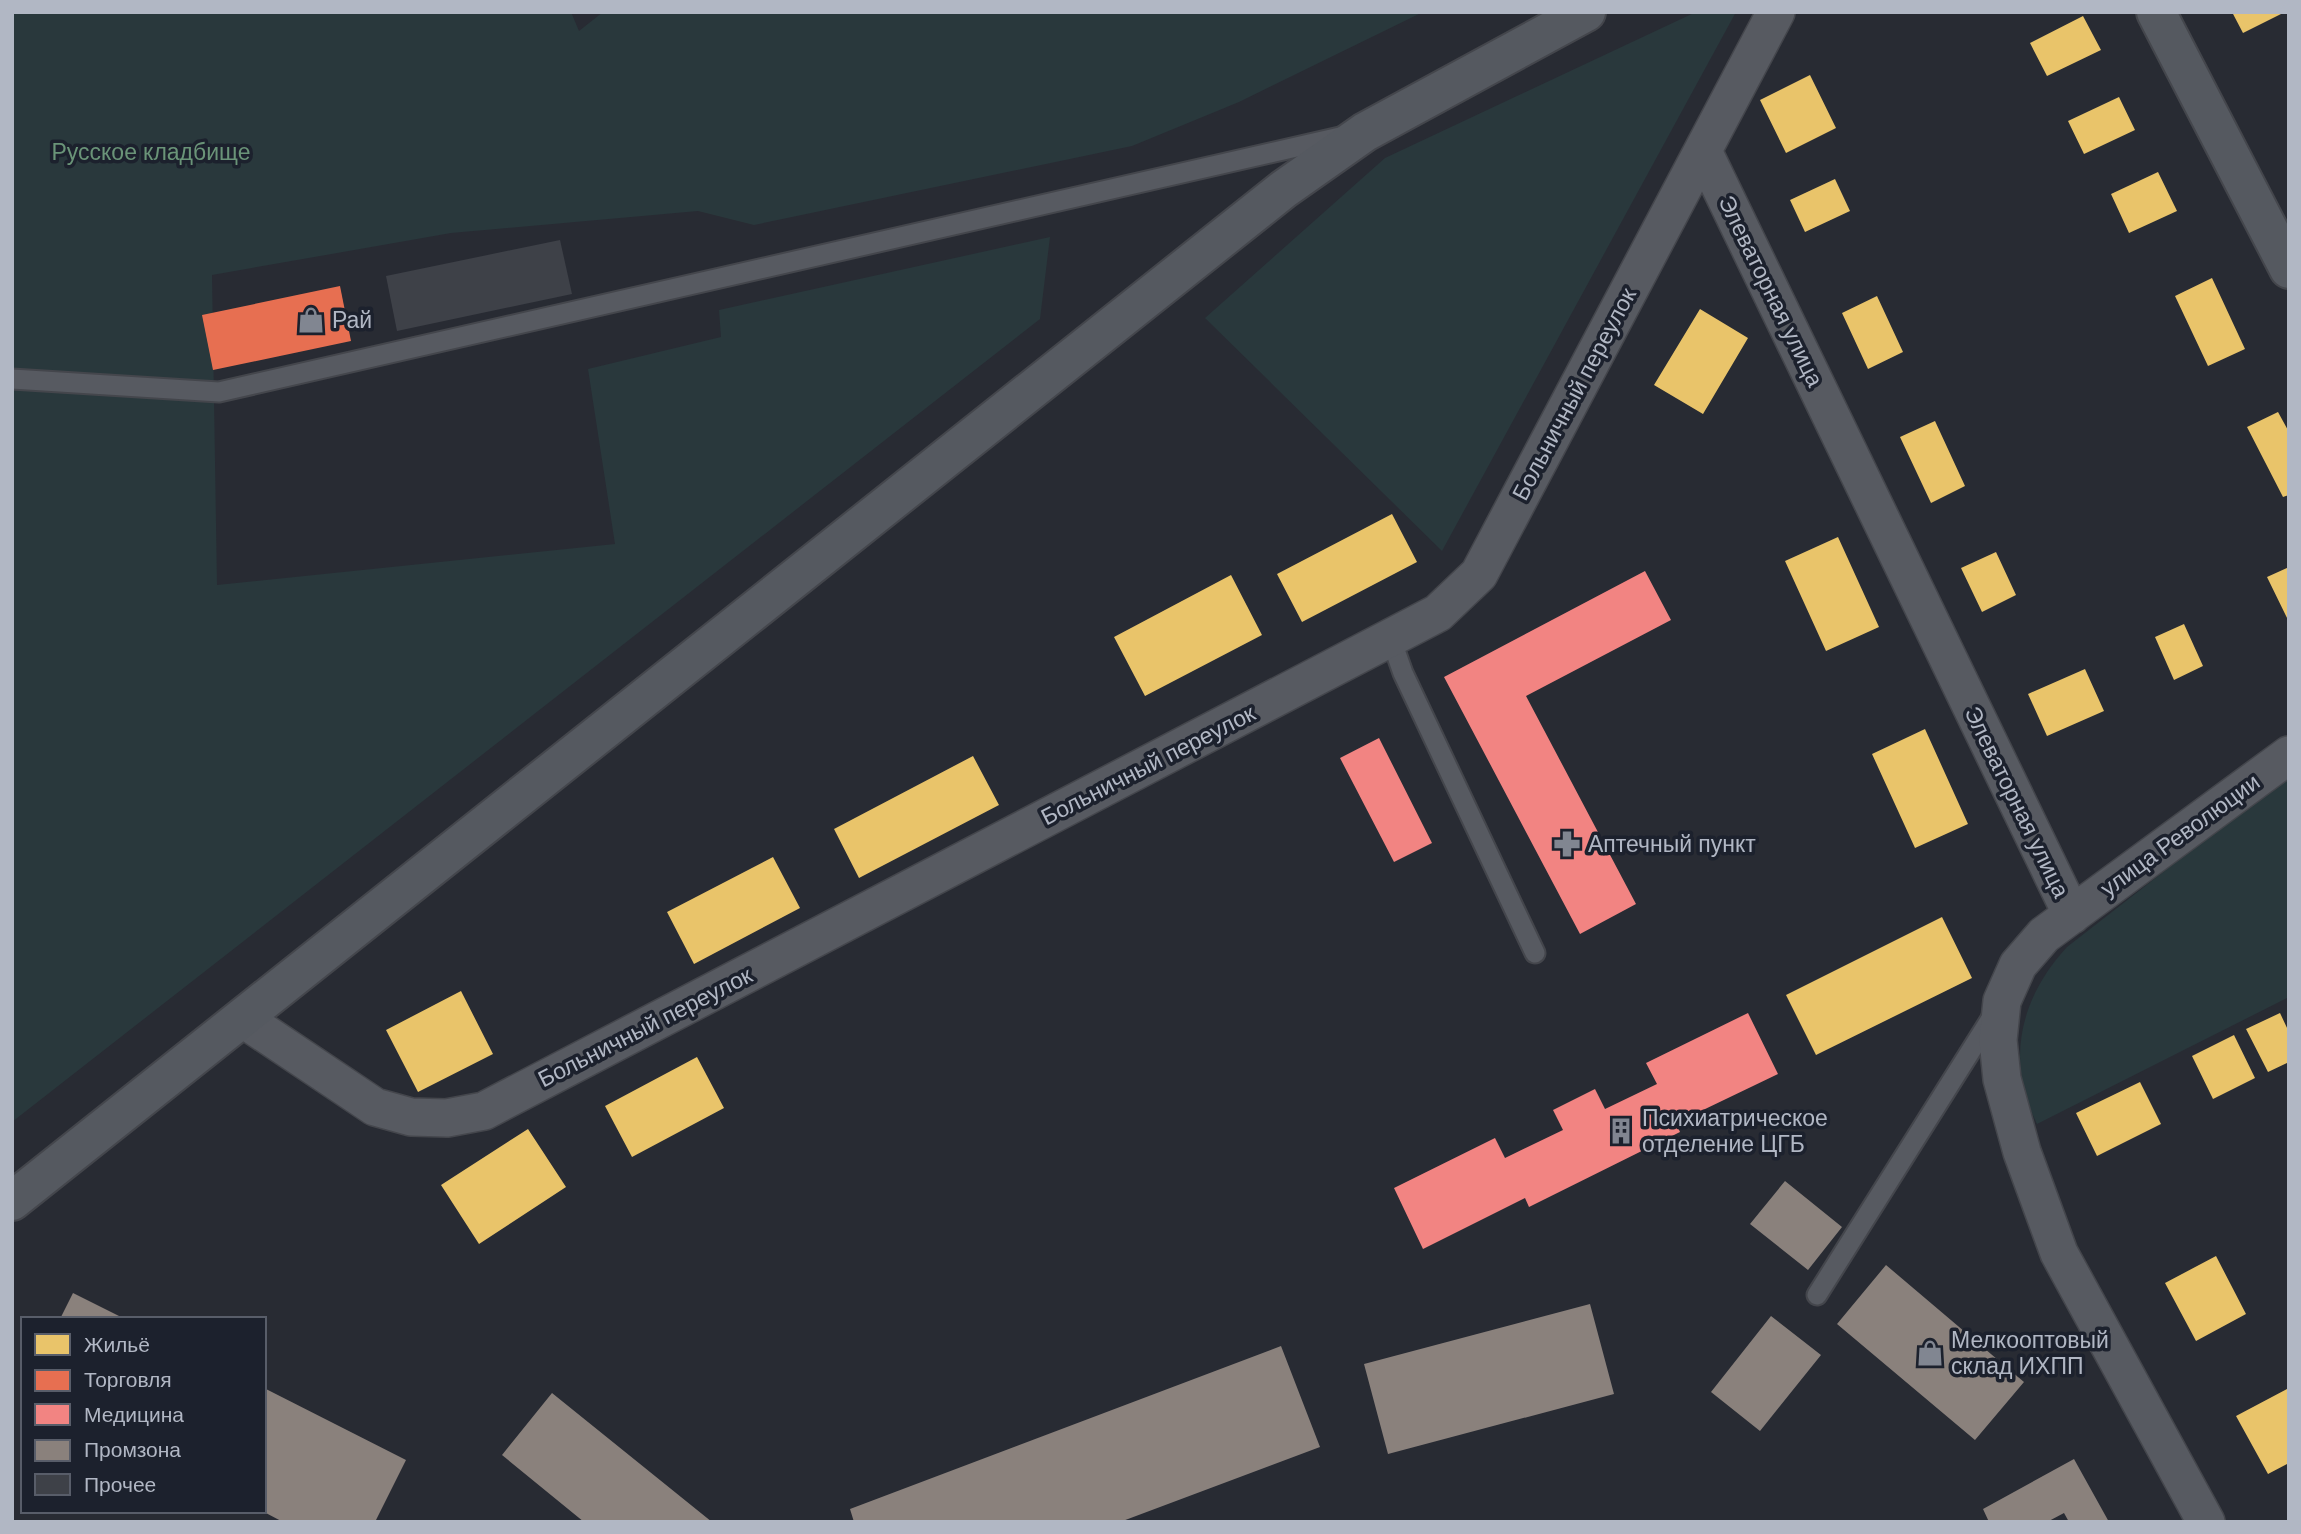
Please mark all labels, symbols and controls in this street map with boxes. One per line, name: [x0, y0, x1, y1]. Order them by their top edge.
park label: Русское кладбище: [51, 137, 251, 167]
street label: Элеваторная улица: [1712, 190, 1830, 392]
street label: Больничный переулок: [1505, 282, 1643, 506]
shop icon: Рай: [296, 305, 326, 335]
place label: Рай: [332, 305, 372, 335]
street label: Больничный переулок: [1036, 698, 1261, 832]
street label: Элеваторная улица: [1958, 701, 2076, 903]
street label: улица Революции: [2094, 767, 2266, 903]
pharmacy icon: Аптечный пункт: [1552, 829, 1582, 859]
place label: Аптечный пункт: [1588, 829, 1756, 859]
street label: Больничный переулок: [533, 960, 758, 1094]
place label: Психиатрическое отделение ЦГБ: [1642, 1103, 1828, 1159]
building icon: Психиатрическое отделение ЦГБ: [1606, 1116, 1636, 1146]
legend: [21, 1317, 266, 1513]
place label: Мелкооптовый склад ИХПП: [1951, 1325, 2109, 1381]
text: Жильё: [84, 1331, 150, 1359]
shop icon: Мелкооптовый склад ИХПП: [1915, 1338, 1945, 1368]
text: Торговля: [84, 1366, 172, 1394]
text: Медицина: [84, 1401, 184, 1429]
text: Промзона: [84, 1436, 181, 1464]
text: Прочее: [84, 1471, 156, 1499]

